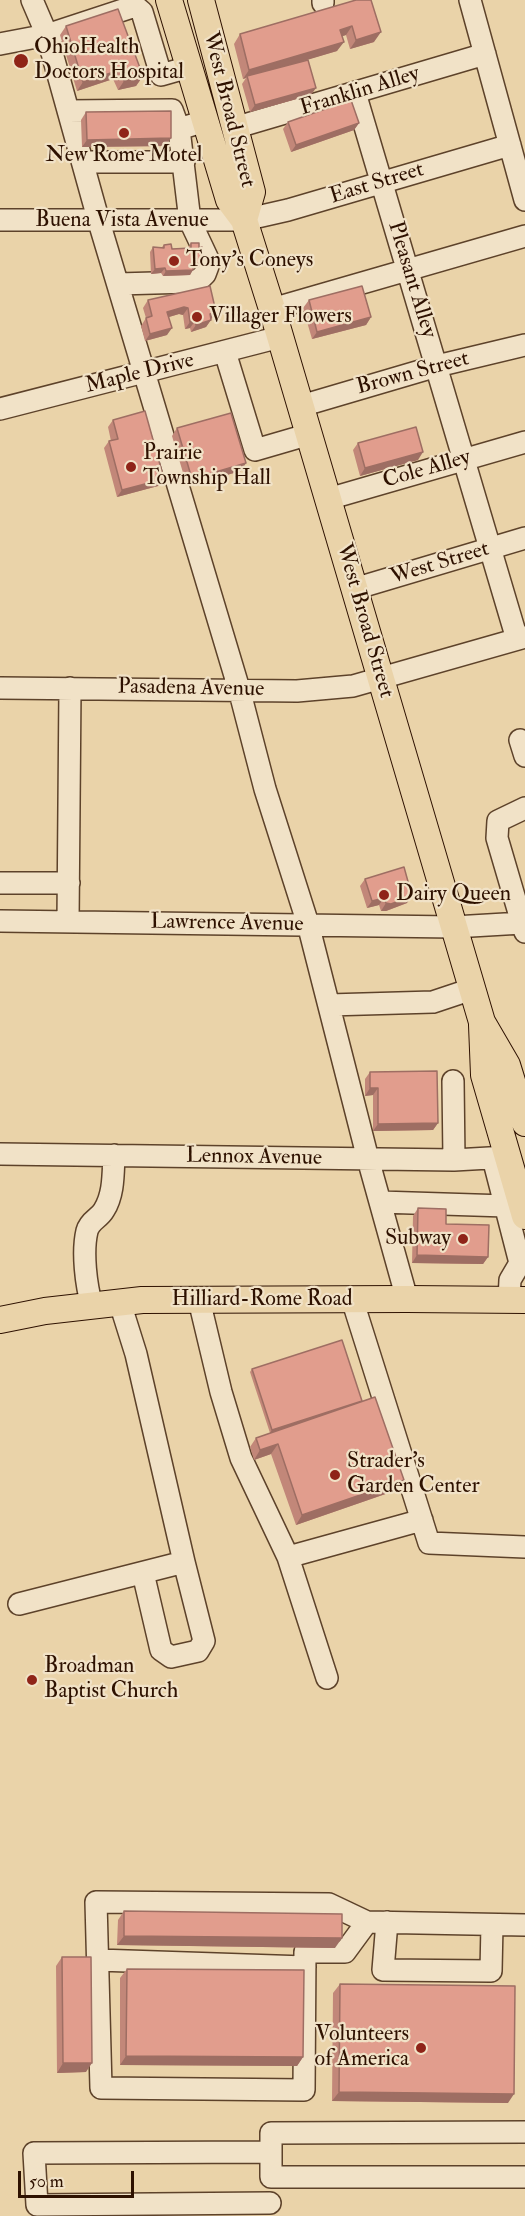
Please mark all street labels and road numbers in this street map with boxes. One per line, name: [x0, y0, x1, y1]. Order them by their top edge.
street label: West Broad Street: [196, 29, 260, 191]
street label: Franklin Alley: [297, 61, 423, 123]
street label: East Street: [327, 157, 427, 211]
street label: Buena Vista Avenue: [35, 208, 209, 234]
street label: Pleasant Alley: [381, 219, 441, 341]
street label: Brown Street: [354, 346, 472, 402]
street label: Maple Drive: [83, 348, 197, 400]
street label: Cole Alley: [380, 445, 474, 495]
street label: West Street: [387, 536, 493, 592]
street label: West Broad Street: [329, 541, 399, 701]
street label: Pasadena Avenue: [117, 675, 265, 703]
street label: Lawrence Avenue: [150, 909, 304, 939]
street label: Lennox Avenue: [186, 1144, 322, 1172]
street label: Hilliard-Rome Road: [171, 1287, 353, 1313]

